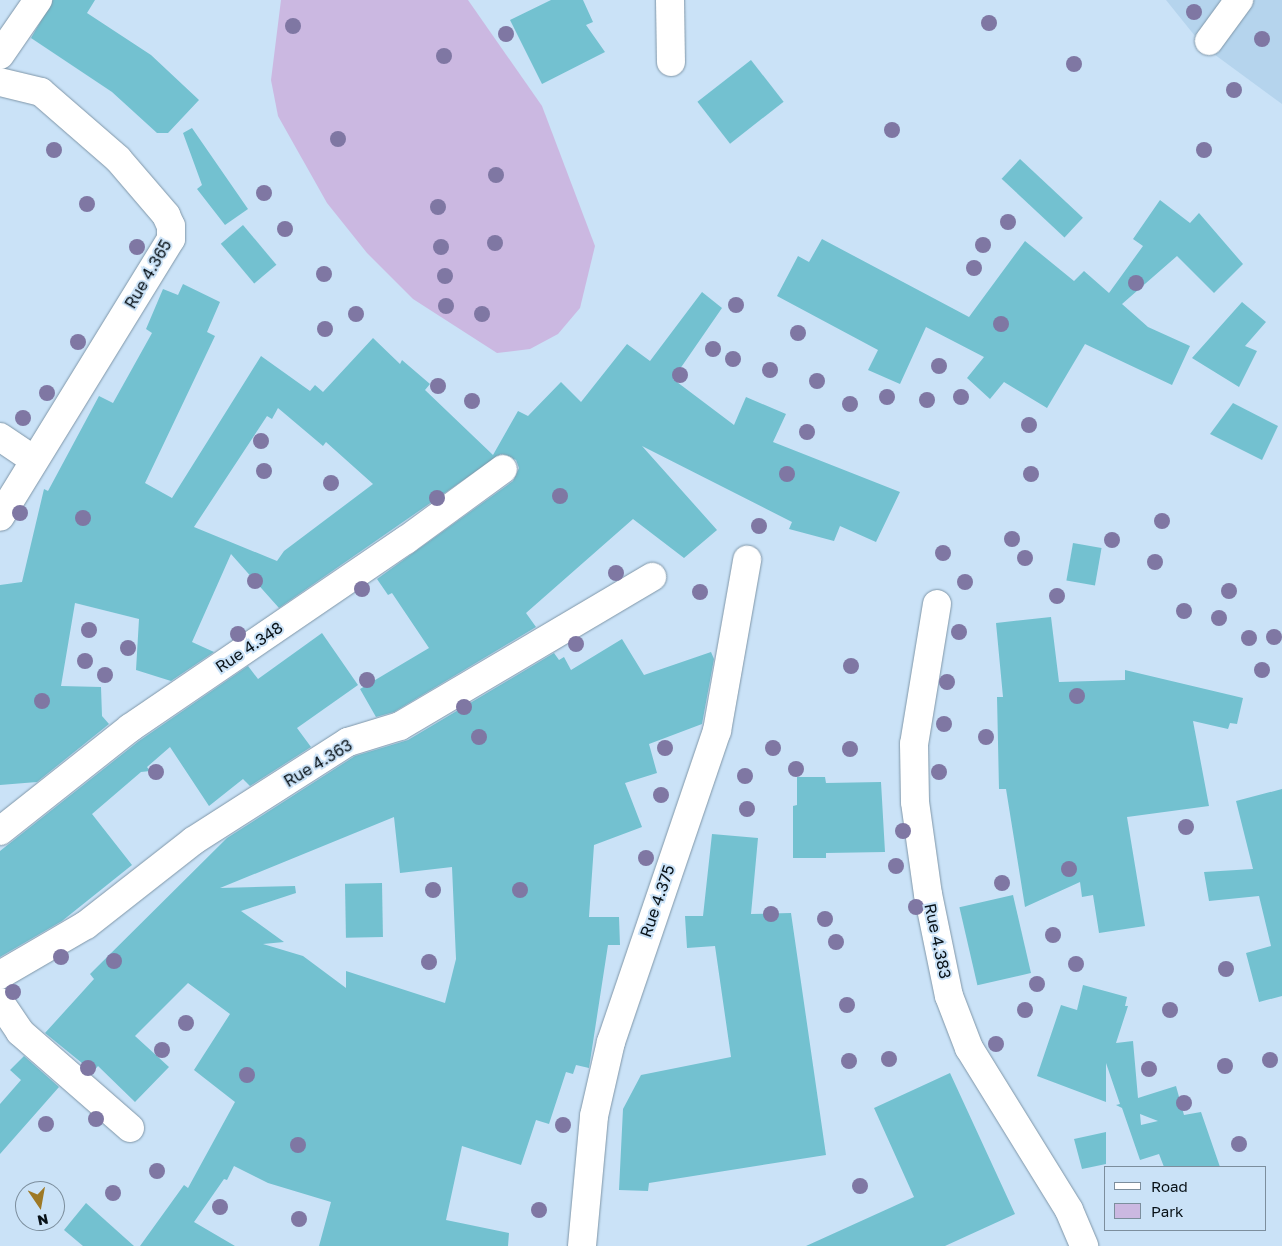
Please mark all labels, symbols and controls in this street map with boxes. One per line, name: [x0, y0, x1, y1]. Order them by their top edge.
street label: Rue 4.365: [121, 236, 175, 312]
street label: Rue 4.348: [212, 618, 286, 676]
street label: Rue 4.363: [280, 735, 356, 791]
street label: Rue 4.375: [636, 862, 678, 940]
street label: Rue 4.383: [921, 902, 955, 980]
legend: [1104, 1166, 1267, 1231]
text: Road: [1151, 1177, 1188, 1195]
north arrow: [15, 1181, 65, 1231]
text: Park: [1151, 1202, 1183, 1220]
text: N: [36, 1211, 50, 1230]

